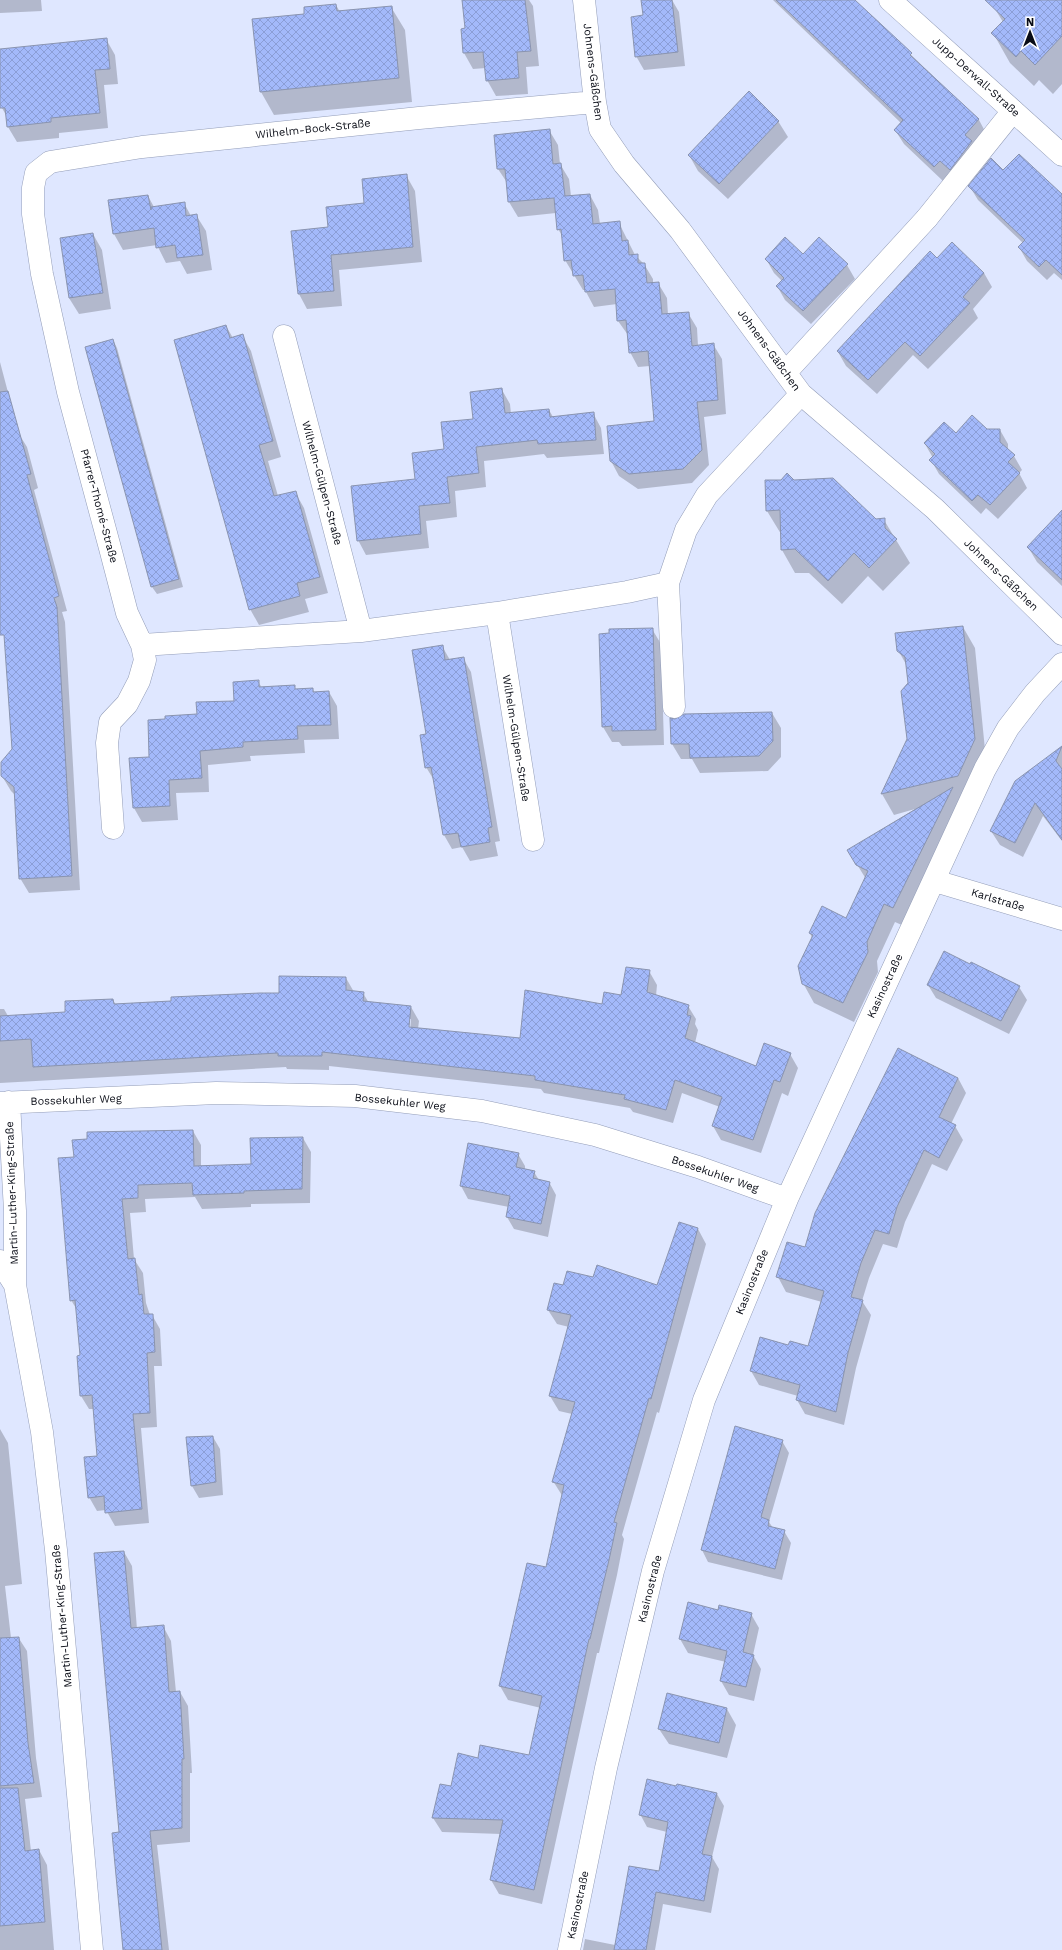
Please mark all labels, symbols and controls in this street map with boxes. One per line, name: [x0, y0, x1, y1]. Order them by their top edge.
north arrow: [1010, 12, 1050, 52]
text: N: [1026, 16, 1034, 29]
street label: Johnens-Gäßchen: [581, 23, 605, 121]
street label: Jupp-Derwall-Straße: [930, 34, 1022, 120]
street label: Wilhelm-Bock-Straße: [255, 116, 371, 142]
street label: Johnens-Gäßchen: [735, 307, 803, 393]
street label: Wilhelm-Gülpen-Straße: [299, 419, 345, 547]
street label: Pfarrer-Thomé-Straße: [77, 447, 121, 565]
street label: Johnens-Gäßchen: [961, 536, 1041, 614]
street label: Wilhelm-Gülpen-Straße: [500, 674, 532, 802]
street label: Karlstraße: [970, 886, 1026, 914]
street label: Kasinostraße: [864, 952, 906, 1020]
street label: Bossekuhler Weg: [354, 1091, 446, 1113]
street label: Bossekuhler Weg: [30, 1092, 122, 1108]
street label: Martin-Luther-King-Straße: [3, 1121, 21, 1265]
street label: Bossekuhler Weg: [670, 1153, 760, 1195]
street label: Kasinostraße: [733, 1247, 771, 1317]
street label: Martin-Luther-King-Straße: [49, 1544, 75, 1688]
street label: Kasinostraße: [635, 1554, 665, 1624]
street label: Kasinostraße: [564, 1870, 592, 1940]

